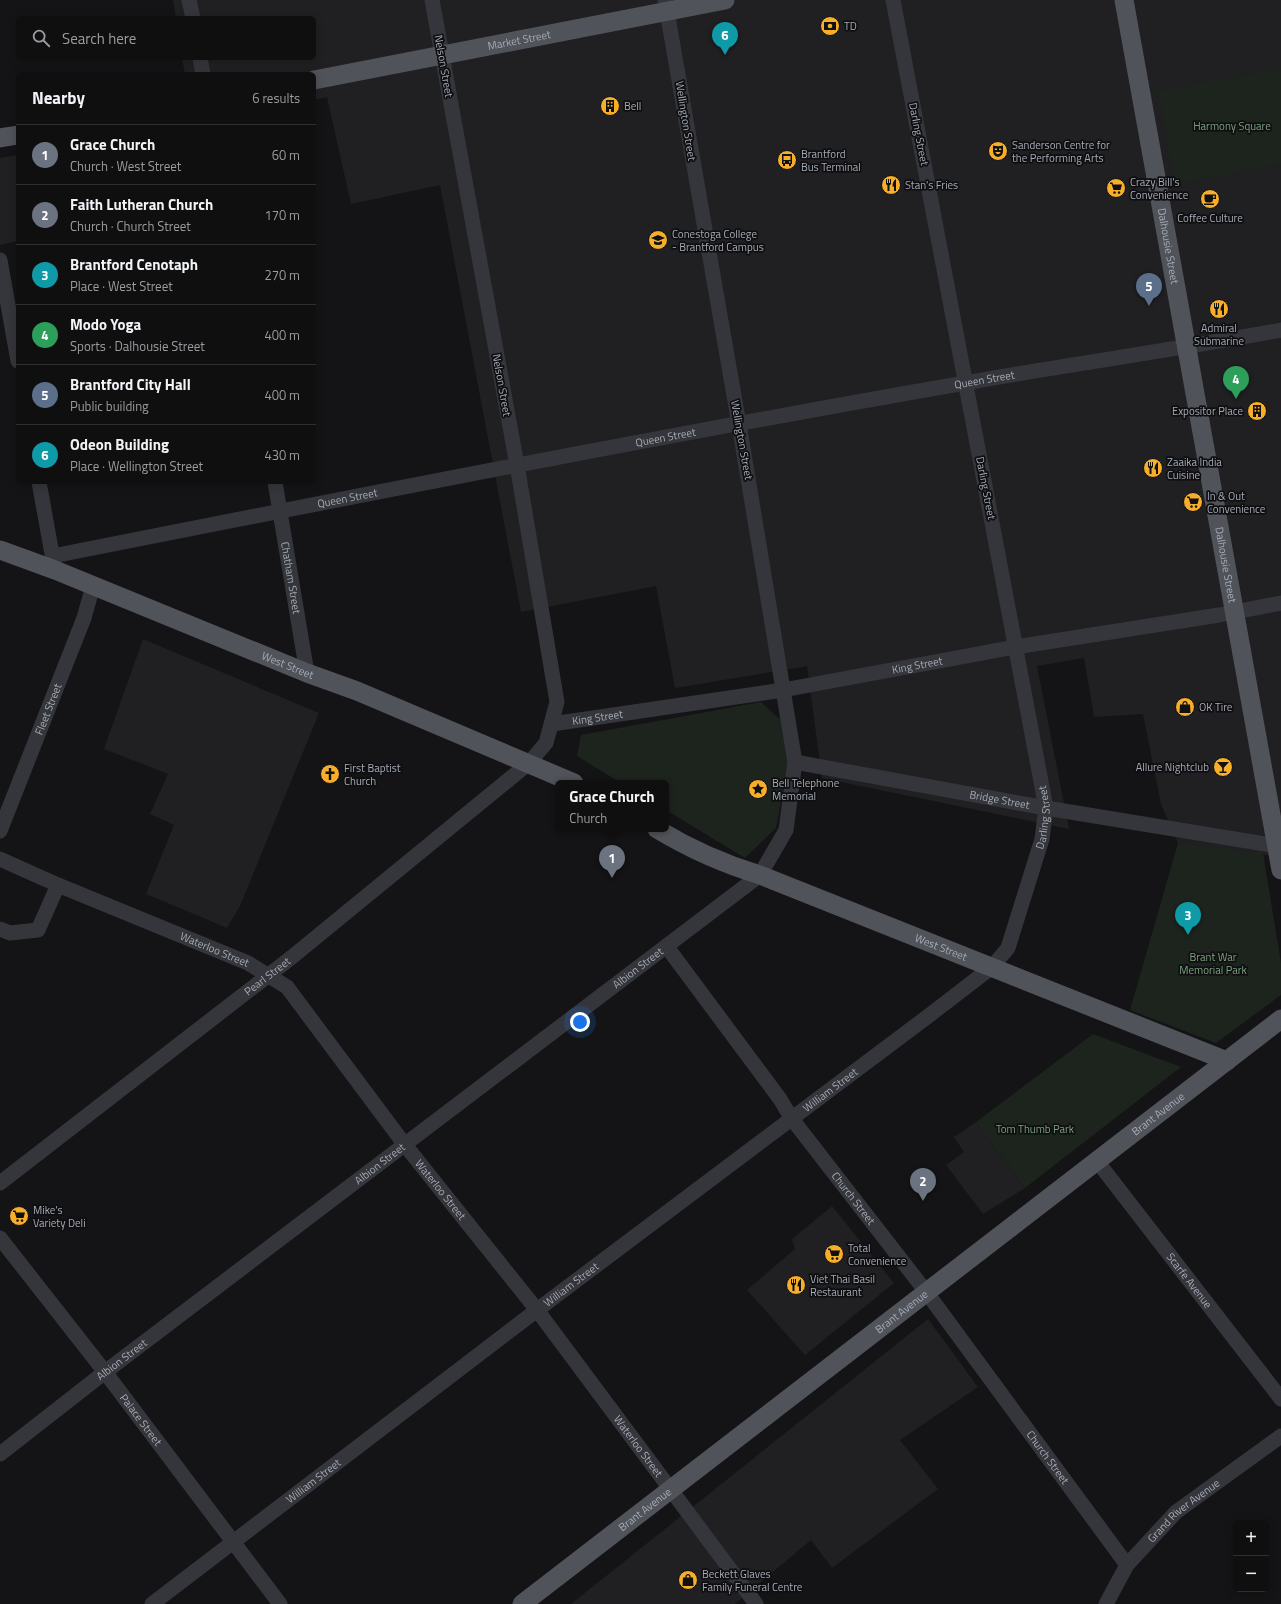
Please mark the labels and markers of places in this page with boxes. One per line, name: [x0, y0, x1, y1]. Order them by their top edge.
bank icon: TD: [819, 15, 841, 37]
place label: TD: [844, 18, 857, 34]
pin: 6: [712, 22, 738, 55]
building icon: Bell: [599, 95, 621, 117]
place label: Bell: [624, 98, 641, 114]
place label: Sanderson Centre for the Performing Arts: [1012, 137, 1110, 166]
theatre icon: Sanderson Centre for the Performing Arts: [987, 140, 1009, 162]
place label: Brantford Bus Terminal: [801, 146, 861, 175]
bus stop icon: Brantford Bus Terminal: [776, 149, 798, 171]
restaurant icon: Stan's Fries: [880, 174, 902, 196]
place label: Crazy Bill's Convenience: [1130, 174, 1189, 203]
place label: Stan's Fries: [905, 177, 958, 193]
supermarket icon: Crazy Bill's Convenience: [1105, 177, 1127, 199]
cafe icon: Coffee Culture: [1199, 188, 1221, 210]
place label: Coffee Culture: [1177, 210, 1243, 226]
place label: Conestoga College - Brantford Campus: [672, 226, 764, 255]
school or university icon: Conestoga College - Brantford Campus: [647, 229, 669, 251]
pin: 5: [1136, 273, 1162, 306]
restaurant icon: Admiral Submarine: [1208, 298, 1230, 320]
place label: Admiral Submarine: [1194, 320, 1244, 349]
pin: 4: [1223, 366, 1249, 399]
building icon: Expositor Place: [1246, 400, 1268, 422]
place label: Expositor Place: [1172, 403, 1243, 419]
place label: Zaaika India Cuisine: [1167, 454, 1222, 483]
restaurant icon: Zaaika India Cuisine: [1142, 457, 1164, 479]
place label: In & Out Convenience: [1207, 488, 1266, 517]
supermarket icon: In & Out Convenience: [1182, 491, 1204, 513]
shop icon: OK Tire: [1174, 696, 1196, 718]
place label: OK Tire: [1199, 699, 1233, 715]
bar icon: Allure Nightclub: [1212, 756, 1234, 778]
place label: Allure Nightclub: [1136, 759, 1209, 775]
place label: First Baptist Church: [344, 760, 401, 789]
church icon: First Baptist Church: [319, 763, 341, 785]
place label: Bell Telephone Memorial: [772, 775, 840, 804]
place icon: Bell Telephone Memorial: [747, 778, 769, 800]
pin: 1: [599, 845, 625, 878]
pin: 3: [1175, 902, 1201, 935]
pin: 2: [910, 1168, 936, 1201]
place label: Mike's Variety Deli: [33, 1202, 86, 1231]
supermarket icon: Mike's Variety Deli: [8, 1205, 30, 1227]
place label: Total Convenience: [848, 1240, 907, 1269]
supermarket icon: Total Convenience: [823, 1243, 845, 1265]
place label: Viet Thai Basil Restaurant: [810, 1271, 875, 1300]
restaurant icon: Viet Thai Basil Restaurant: [785, 1274, 807, 1296]
place label: Beckett Glaves Family Funeral Centre: [702, 1566, 803, 1595]
shop icon: Beckett Glaves Family Funeral Centre: [677, 1569, 699, 1591]

